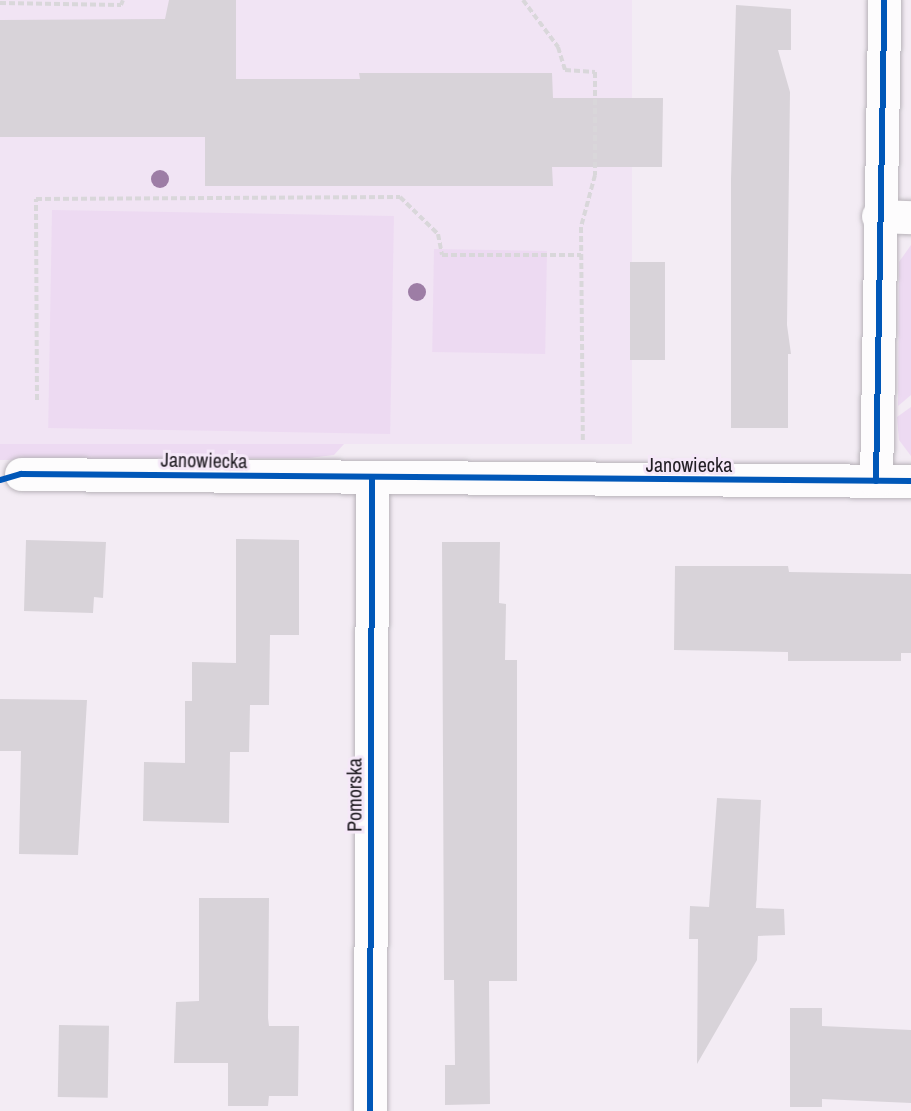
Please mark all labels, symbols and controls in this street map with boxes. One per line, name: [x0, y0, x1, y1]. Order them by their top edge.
street label: Janowiecka: [160, 447, 248, 473]
street label: Janowiecka: [646, 452, 732, 476]
street label: Pomorska: [342, 758, 366, 832]

